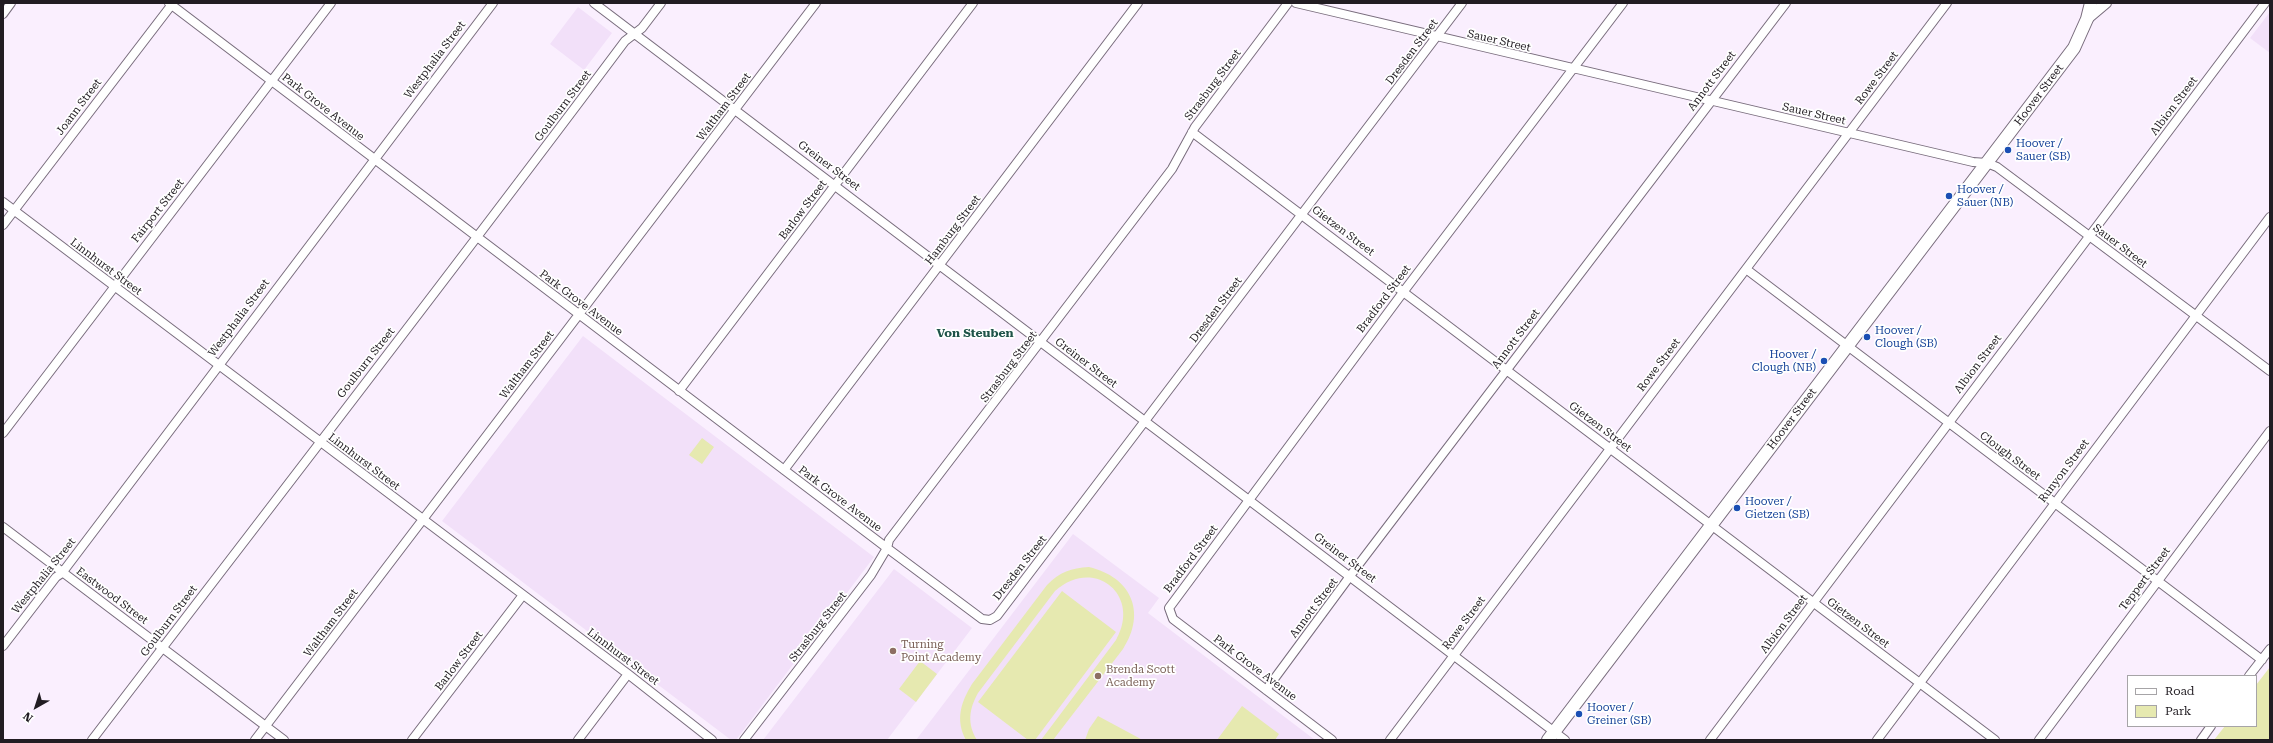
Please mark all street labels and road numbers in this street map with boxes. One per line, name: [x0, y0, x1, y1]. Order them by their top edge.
street label: Dresden Street: [1383, 17, 1441, 87]
street label: Westphalia Street: [402, 19, 468, 101]
street label: Sauer Street: [1466, 27, 1532, 55]
street label: Strasburg Street: [1182, 47, 1244, 123]
street label: Annott Street: [1685, 49, 1739, 113]
street label: Rowe Street: [1853, 49, 1901, 107]
street label: Hoover Street: [2012, 62, 2066, 128]
street label: Goulburn Street: [532, 68, 594, 144]
street label: Waltham Street: [694, 70, 754, 144]
street label: Park Grove Avenue: [279, 71, 367, 143]
street label: Albion Street: [2148, 74, 2200, 138]
street label: Joann Street: [54, 76, 104, 138]
street label: Sauer Street: [1781, 100, 1847, 128]
street label: Greiner Street: [795, 138, 863, 194]
street label: Fairport Street: [129, 177, 187, 245]
street label: Barlow Street: [776, 178, 830, 242]
street label: Hamburg Street: [923, 193, 983, 267]
street label: Gietzen Street: [1309, 203, 1377, 259]
street label: Sauer Street: [2090, 221, 2150, 271]
street label: Linnhurst Street: [68, 236, 144, 298]
street label: Bradford Street: [1354, 262, 1414, 336]
street label: Park Grove Avenue: [537, 267, 625, 339]
street label: Dresden Street: [1187, 275, 1245, 345]
street label: Westphalia Street: [206, 277, 272, 359]
street label: Annott Street: [1489, 307, 1543, 371]
street label: Goulburn Street: [334, 325, 398, 401]
street label: Waltham Street: [497, 328, 557, 402]
street label: Strasburg Street: [978, 329, 1040, 405]
street label: Albion Street: [1952, 332, 2004, 396]
street label: Greiner Street: [1052, 335, 1120, 391]
street label: Rowe Street: [1635, 336, 1683, 394]
street label: Hoover Street: [1765, 386, 1819, 452]
street label: Gietzen Street: [1566, 399, 1634, 455]
street label: Clough Street: [1977, 429, 2043, 483]
street label: Linnhurst Street: [326, 431, 402, 493]
street label: Runyon Street: [2036, 437, 2092, 505]
street label: Park Grove Avenue: [796, 463, 884, 535]
street label: Bradford Street: [1161, 522, 1221, 596]
street label: Greiner Street: [1311, 530, 1379, 586]
street label: Dresden Street: [991, 533, 1049, 603]
street label: Westphalia Street: [9, 536, 79, 616]
street label: Teppert Street: [2117, 545, 2173, 613]
street label: Eastwood Street: [74, 565, 150, 627]
street label: Annott Street: [1287, 576, 1341, 640]
street label: Goulburn Street: [138, 583, 200, 659]
street label: Waltham Street: [301, 586, 361, 660]
street label: Strasburg Street: [787, 589, 849, 665]
street label: Albion Street: [1758, 592, 1810, 656]
street label: Rowe Street: [1440, 594, 1488, 652]
street label: Gietzen Street: [1824, 595, 1892, 651]
street label: Linnhurst Street: [585, 626, 661, 688]
street label: Barlow Street: [432, 629, 486, 693]
street label: Park Grove Avenue: [1211, 632, 1299, 704]

